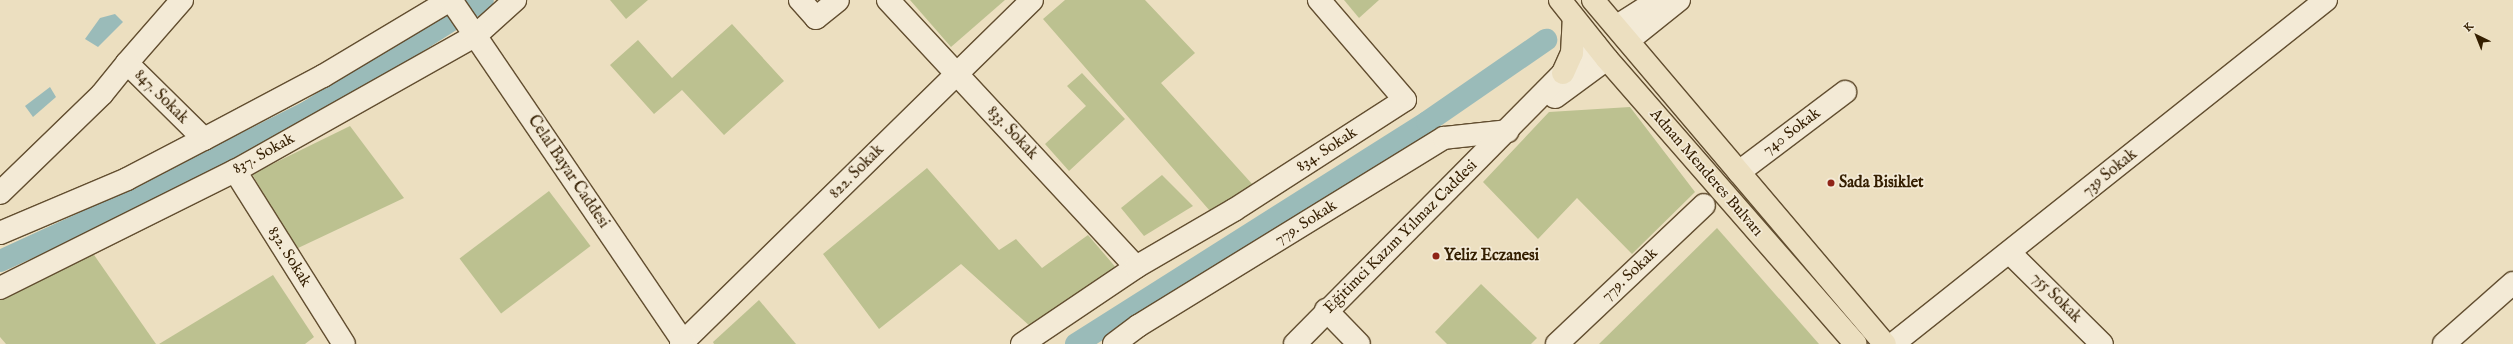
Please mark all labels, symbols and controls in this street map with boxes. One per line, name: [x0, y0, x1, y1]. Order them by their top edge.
north arrow: [2457, 16, 2497, 56]
text: K: [2461, 19, 2477, 35]
street label: 847. Sokak: [130, 66, 192, 128]
street label: 833. Sokak: [982, 102, 1042, 164]
street label: 740 Sokak: [1759, 104, 1825, 160]
street label: Adnan Menderes Bulvarı: [1645, 105, 1767, 241]
street label: Celal Bayar Caddesi: [523, 112, 613, 232]
street label: 834. Sokak: [1293, 123, 1361, 177]
street label: 837. Sokak: [230, 129, 298, 179]
street label: 822. Sokak: [826, 141, 888, 203]
street label: 739 Sokak: [2079, 145, 2141, 201]
street label: Eğitimci Kazım Yılmaz Caddesi: [1320, 156, 1482, 318]
place label: Sada Bisiklet: [1839, 173, 1924, 193]
marker: Sada Bisiklet: [1826, 178, 1836, 188]
street label: 779. Sokak: [1271, 196, 1341, 250]
street label: 832. Sokak: [263, 223, 315, 291]
street label: 779. Sokak: [1598, 244, 1662, 306]
place label: Yeliz Eczanesi: [1444, 246, 1539, 266]
marker: Yeliz Eczanesi: [1431, 251, 1441, 261]
street label: 755 Sokak: [2027, 269, 2085, 327]

